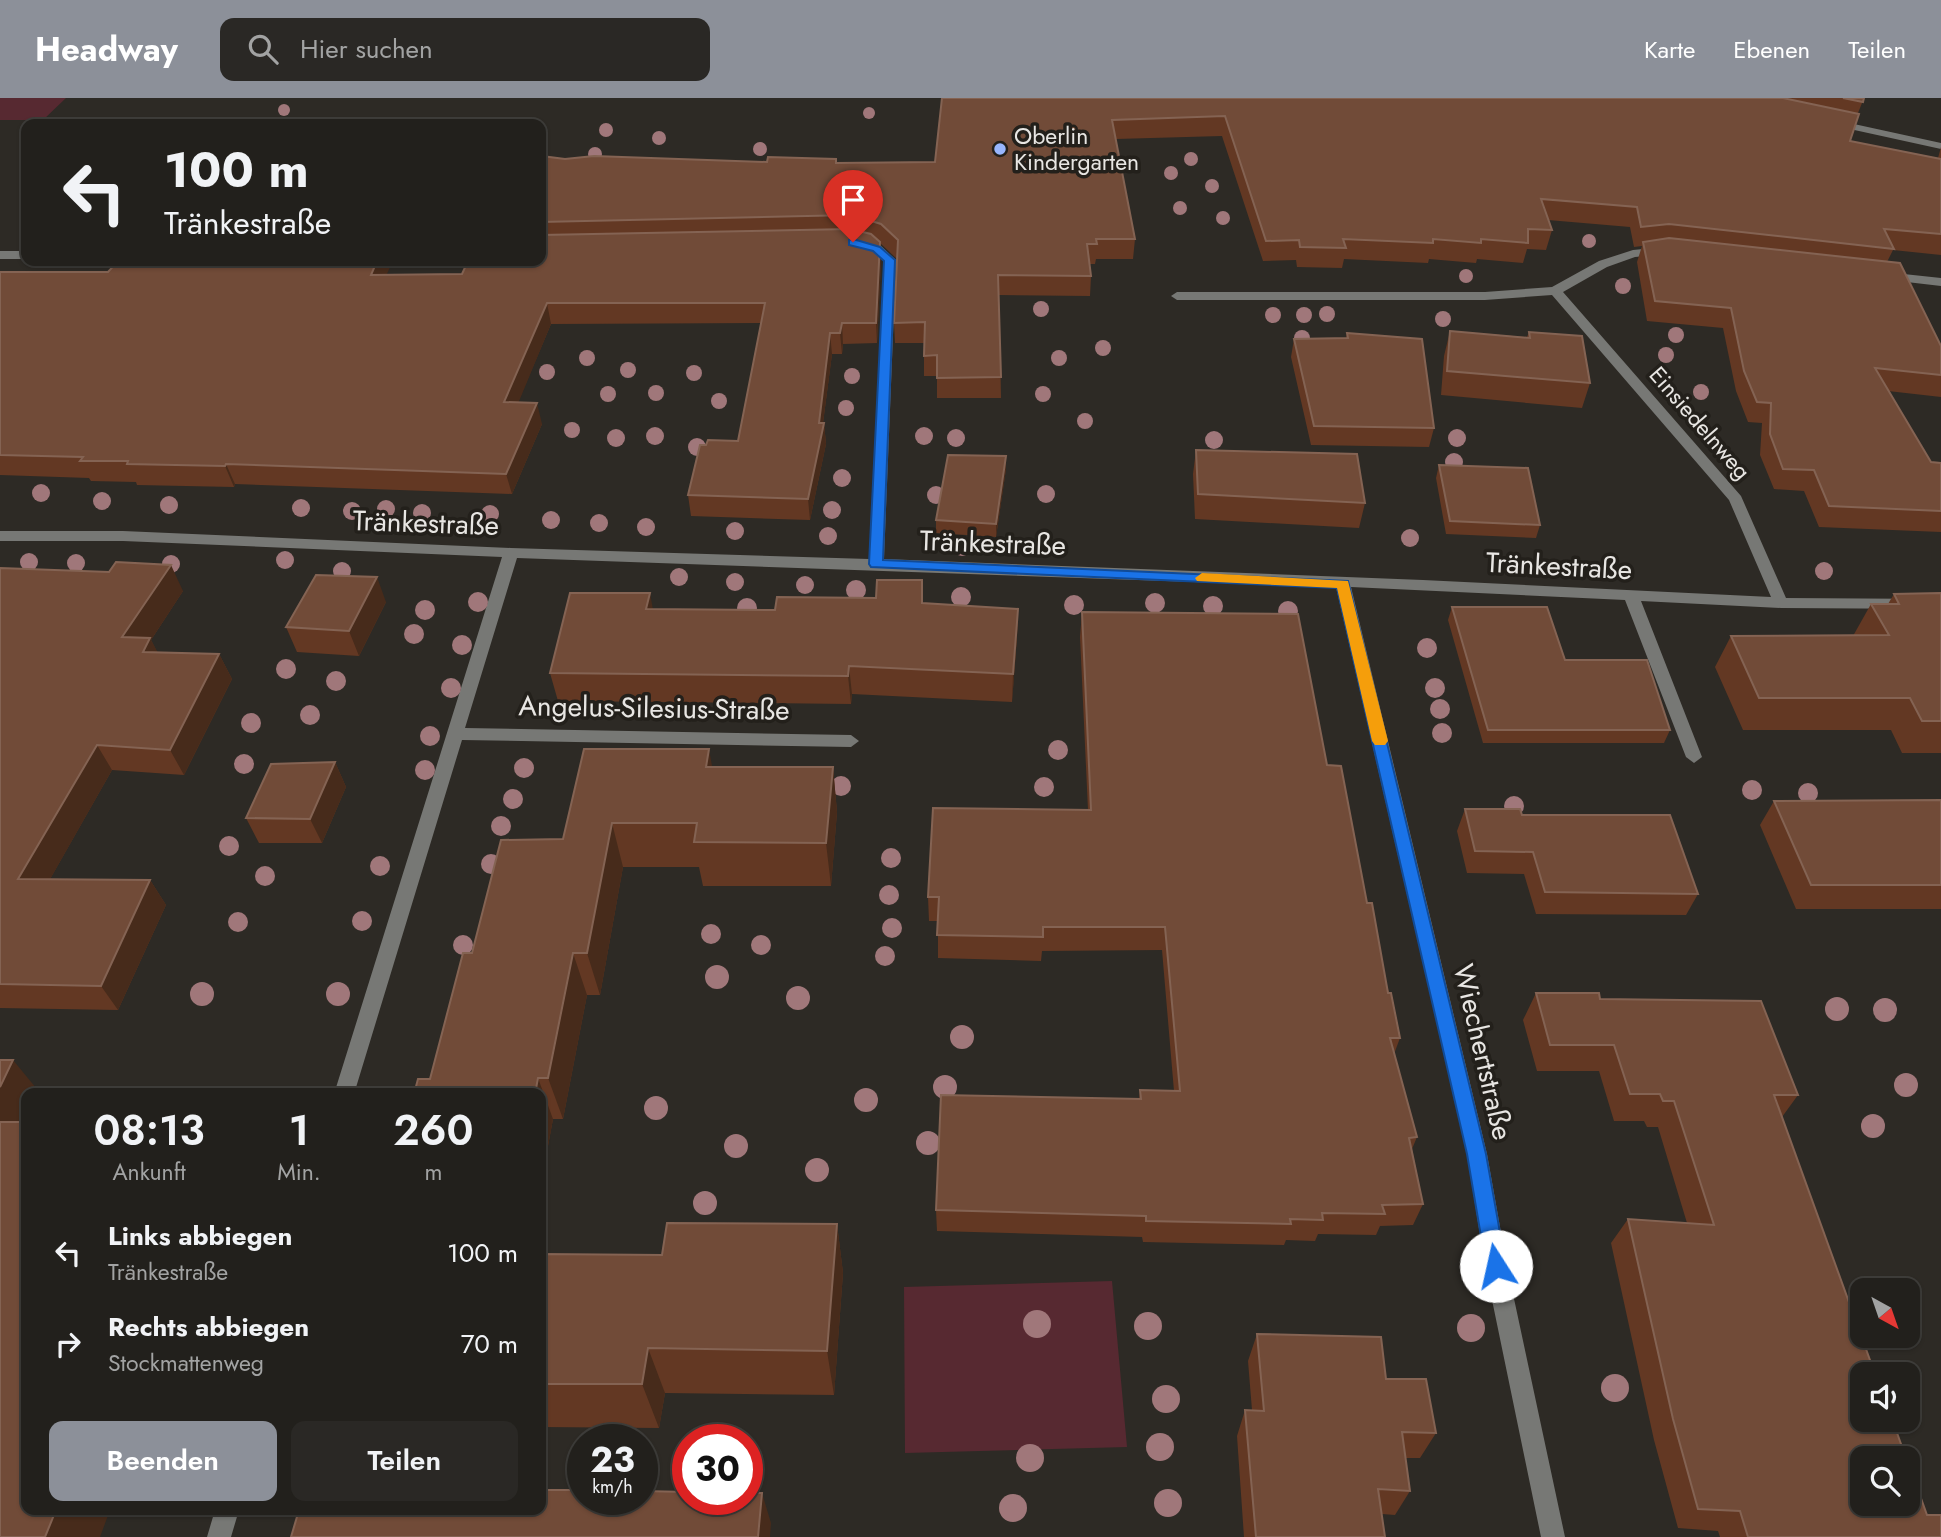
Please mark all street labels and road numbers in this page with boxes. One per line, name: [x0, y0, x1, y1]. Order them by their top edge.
street label: Einsiedelnweg: [1641, 359, 1759, 487]
street label: Tränkestraße: [352, 500, 500, 546]
street label: Tränkestraße: [919, 520, 1067, 566]
street label: Tränkestraße: [1485, 542, 1633, 590]
street label: Angelus-Silesius-Straße: [518, 685, 790, 731]
street label: Wiechertstraße: [1443, 960, 1523, 1144]

